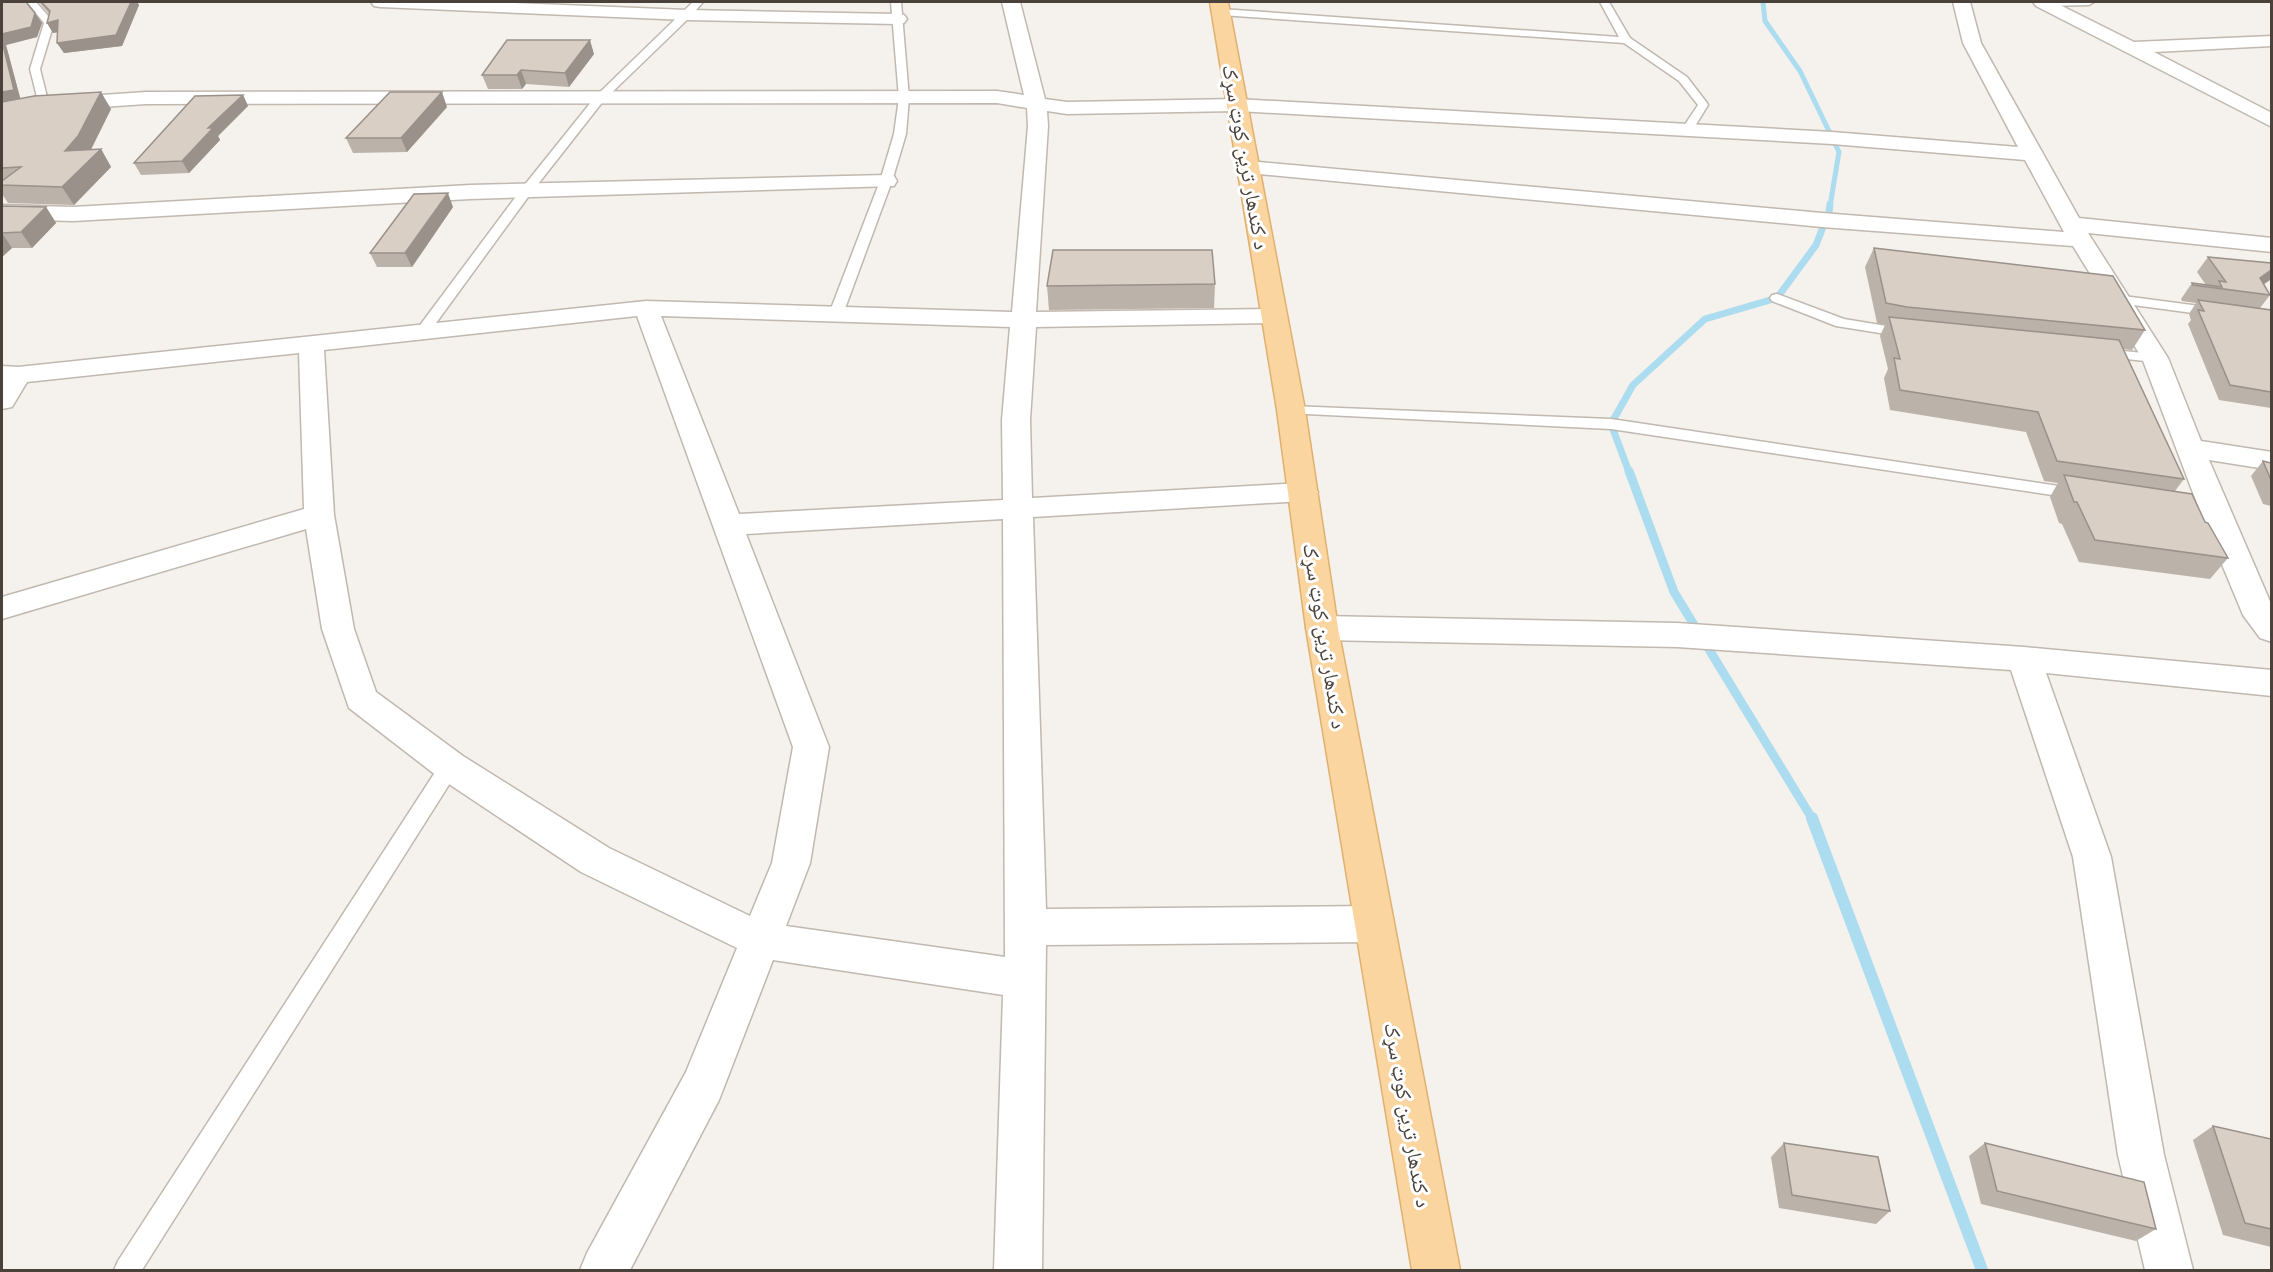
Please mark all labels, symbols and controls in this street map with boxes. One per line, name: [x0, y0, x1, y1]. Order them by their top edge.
street label: د کندهار ترين کوټ سړک: [1216, 62, 1276, 252]
street label: د کندهار ترين کوټ سړک: [1297, 541, 1353, 731]
street label: د کندهار ترين کوټ سړک: [1378, 1020, 1438, 1210]

